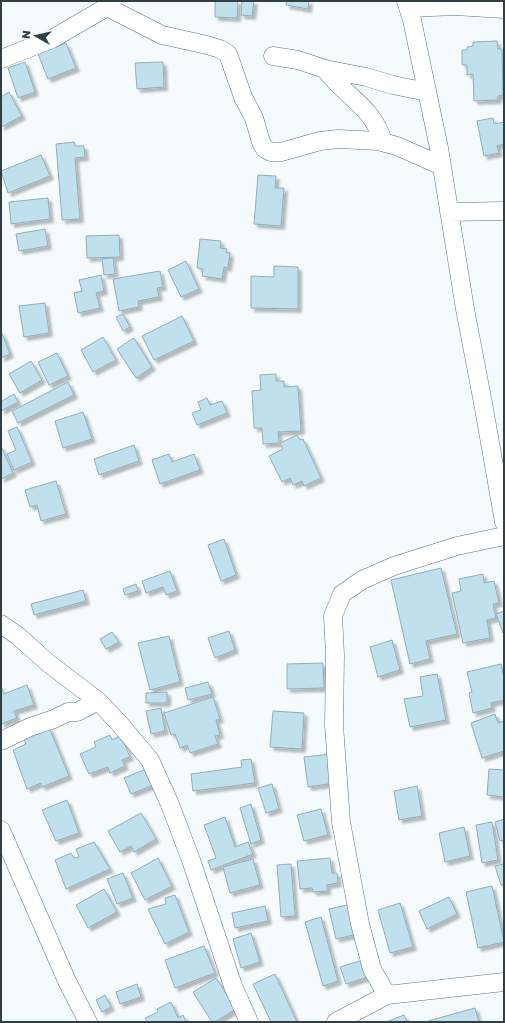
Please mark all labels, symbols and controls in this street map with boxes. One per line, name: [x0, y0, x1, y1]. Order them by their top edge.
north arrow: [16, 16, 56, 56]
text: N: [19, 29, 33, 40]

